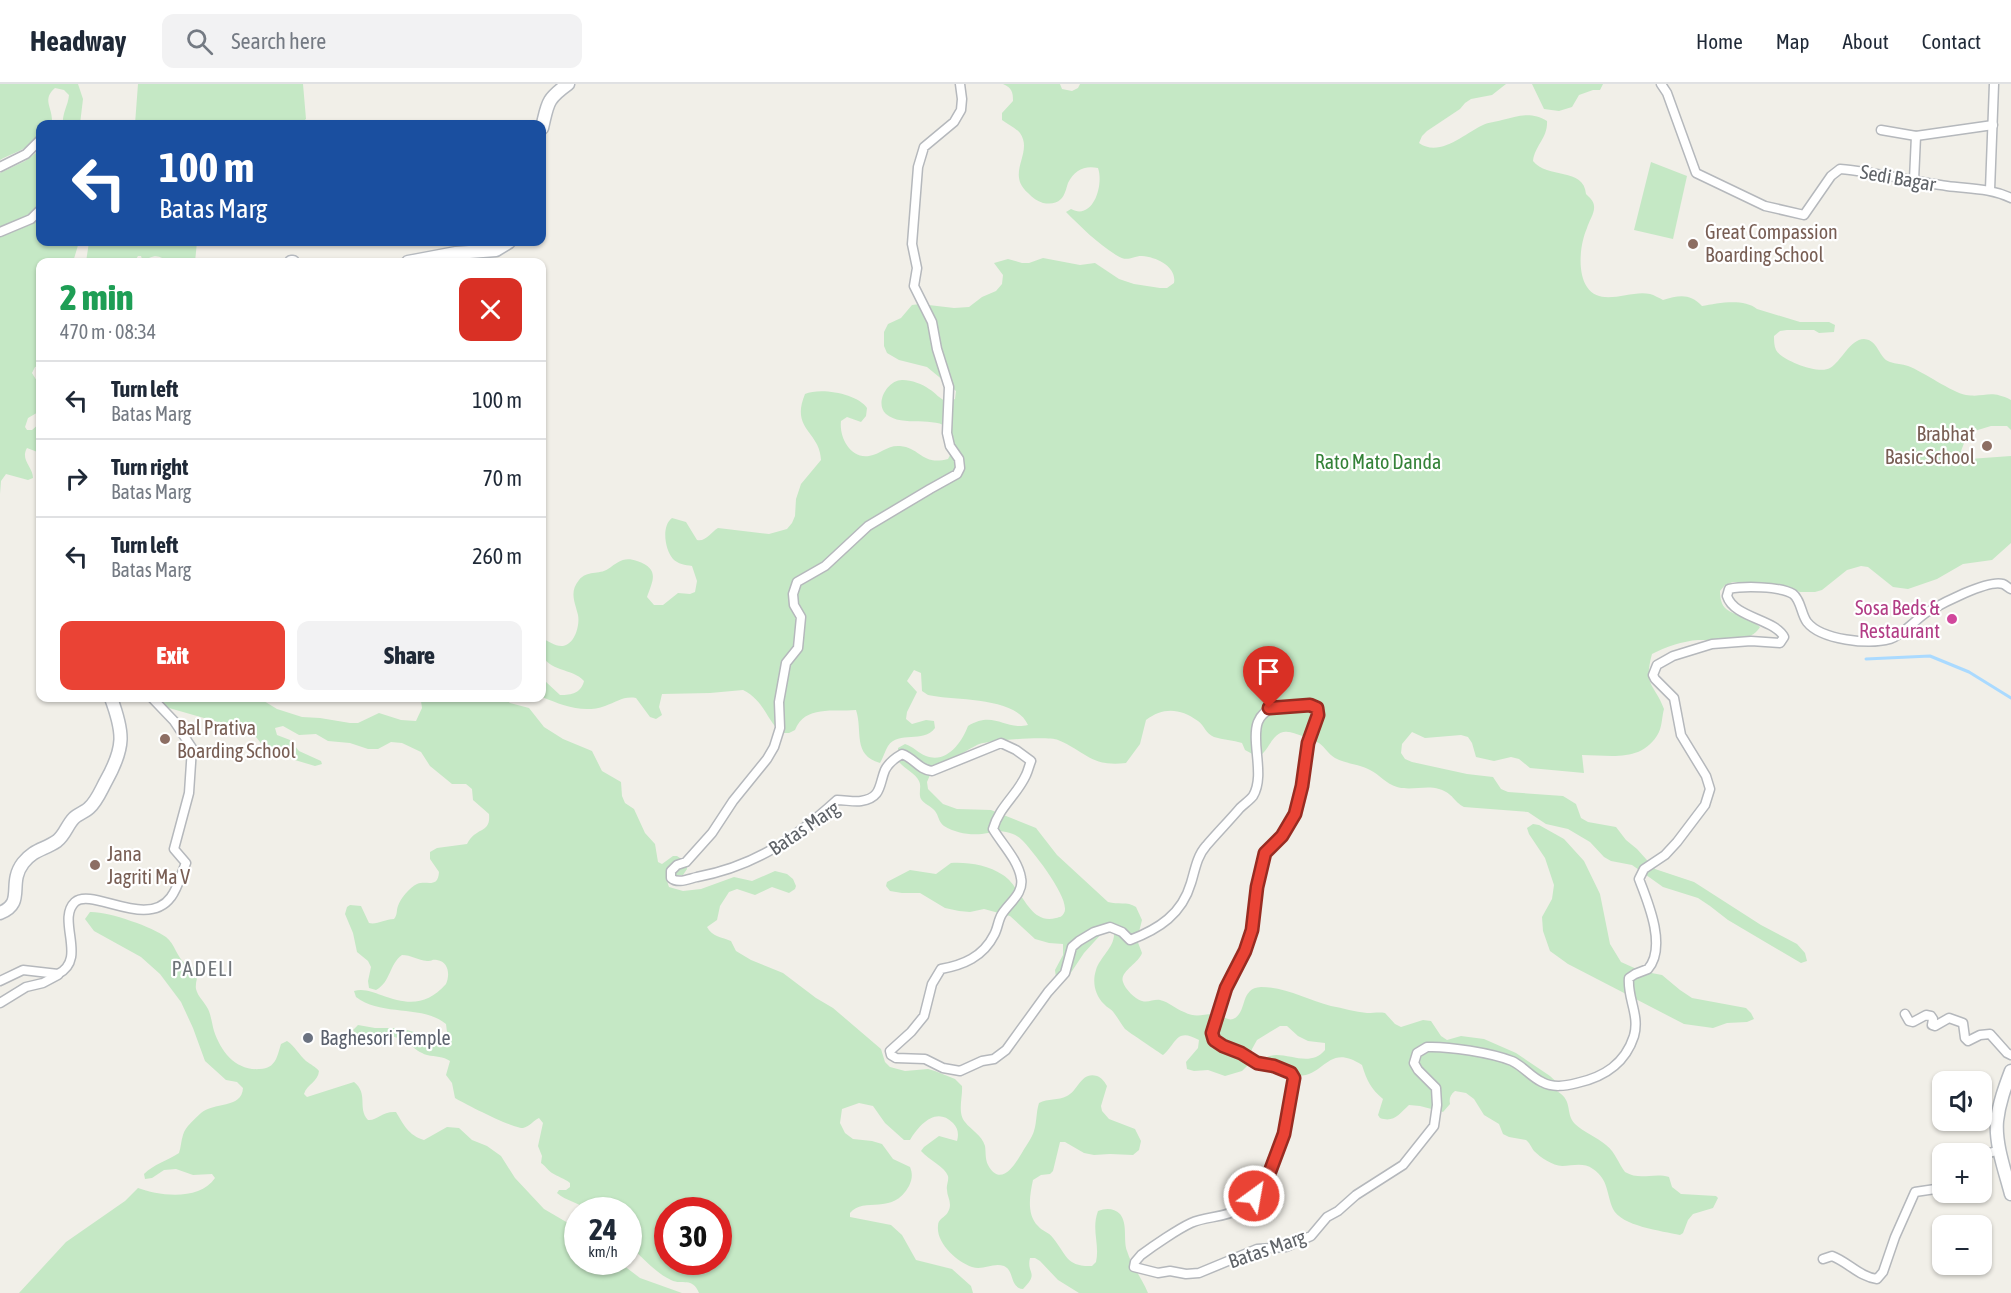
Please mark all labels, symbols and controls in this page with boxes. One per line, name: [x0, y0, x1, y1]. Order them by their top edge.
search box: [162, 14, 582, 68]
text: Headway: [30, 25, 126, 57]
icon: search: [183, 25, 216, 58]
text: Search here: [231, 28, 326, 54]
text: Home: [1696, 29, 1743, 53]
text: Map: [1776, 29, 1810, 53]
text: About: [1843, 29, 1889, 53]
text: Contact: [1922, 29, 1981, 53]
text: 100 m: [159, 143, 254, 191]
icon: left: [60, 144, 138, 222]
street label: Sedi Bagar: [1858, 160, 1939, 196]
text: Batas Marg: [159, 193, 267, 224]
place label: Great Compassion Boarding School: [1705, 220, 1838, 266]
marker: Great Compassion Boarding School: [1686, 237, 1700, 251]
text: 2 min: [60, 276, 134, 318]
button: close: [459, 278, 522, 341]
text: 470 m · 08:34: [60, 320, 156, 343]
text: Turn left: [111, 376, 178, 402]
icon: left: [60, 384, 93, 417]
text: 100 m: [472, 387, 522, 413]
text: Batas Marg: [111, 402, 191, 425]
place label: Brabhat Basic School: [1885, 422, 1976, 468]
marker: Brabhat Basic School: [1980, 439, 1994, 453]
park label: Rato Mato Danda: [1315, 450, 1441, 473]
text: Turn right: [111, 454, 188, 480]
icon: right: [60, 462, 93, 495]
text: 70 m: [482, 465, 522, 491]
text: Batas Marg: [111, 480, 191, 503]
text: Turn left: [111, 532, 178, 558]
icon: left: [60, 540, 93, 573]
text: 260 m: [472, 543, 522, 569]
text: Batas Marg: [111, 558, 191, 581]
place label: Sosa Beds & Restaurant: [1855, 596, 1941, 642]
marker: Sosa Beds & Restaurant: [1945, 612, 1959, 626]
button: Exit: [60, 621, 285, 690]
button: Share: [297, 621, 522, 690]
pin: [1243, 646, 1294, 708]
icon: arrive: [1252, 655, 1285, 688]
place label: Bal Prativa Boarding School: [177, 716, 296, 762]
marker: Bal Prativa Boarding School: [158, 732, 172, 746]
street label: Batas Marg: [764, 795, 844, 860]
place label: Jana Jagriti Ma V: [107, 842, 190, 888]
marker: Jana Jagriti Ma V: [88, 858, 102, 872]
district label: PADELI: [172, 956, 234, 980]
place label: Baghesori Temple: [320, 1026, 451, 1049]
marker: Baghesori Temple: [301, 1031, 315, 1045]
map controls: [1932, 1071, 1992, 1275]
button: sound: [1932, 1071, 1992, 1131]
button: +: [1932, 1143, 1992, 1203]
position arrow: [1222, 1164, 1286, 1228]
speed limit sign: 30: [654, 1197, 732, 1275]
text: 24: [589, 1212, 617, 1246]
button: −: [1932, 1215, 1992, 1275]
street label: Batas Marg: [1225, 1224, 1309, 1272]
text: km/h: [588, 1243, 618, 1260]

